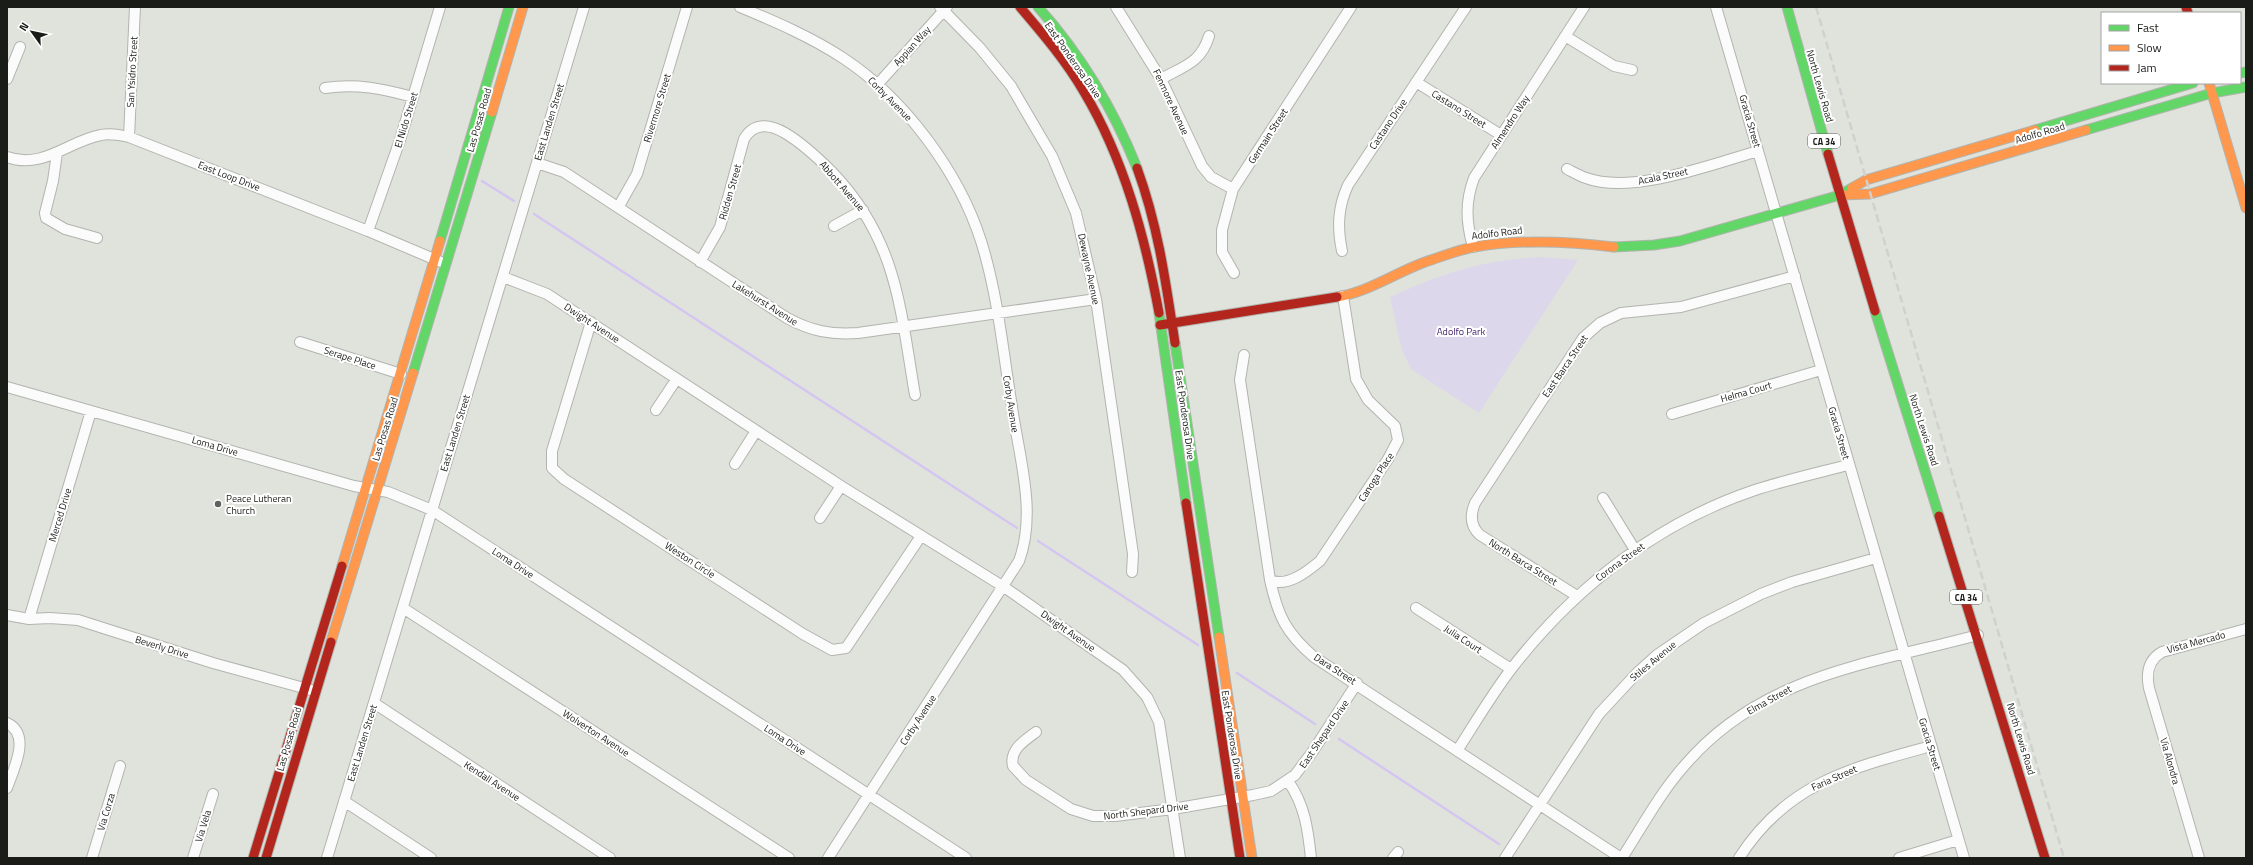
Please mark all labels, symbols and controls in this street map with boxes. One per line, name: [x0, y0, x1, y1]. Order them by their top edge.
north arrow: [12, 12, 52, 52]
legend: [2101, 12, 2241, 84]
text: Fast: [2137, 18, 2160, 37]
text: N: [15, 19, 32, 34]
street label: East Ponderosa Drive: [1041, 19, 1105, 101]
street label: Appian Way: [890, 22, 934, 70]
street label: San Ysidro Street: [123, 35, 141, 108]
text: Slow: [2137, 38, 2162, 57]
street label: North Lewis Road: [1803, 48, 1837, 124]
text: Jam: [2137, 58, 2157, 77]
street label: Fenmore Avenue: [1149, 67, 1193, 137]
street label: Rivermore Street: [639, 71, 675, 144]
street label: Corby Avenue: [864, 73, 916, 125]
street label: East Landen Street: [530, 81, 568, 162]
street label: Las Posas Road: [463, 86, 495, 154]
street label: Castano Street: [1429, 86, 1490, 132]
street label: El Nido Street: [390, 90, 422, 150]
street label: Almendro Way: [1487, 92, 1533, 152]
street label: Gracia Street: [1735, 93, 1765, 150]
street label: Castano Drive: [1365, 96, 1411, 152]
street label: Germain Street: [1244, 105, 1292, 167]
street label: Adolfo Road: [2013, 118, 2067, 148]
road number: CA 34: [1808, 134, 1840, 148]
street label: East Loop Drive: [196, 157, 262, 195]
street label: Abbott Avenue: [816, 158, 868, 214]
street label: Ridden Street: [715, 162, 745, 222]
street label: Acala Street: [1637, 163, 1690, 189]
street label: Adolfo Road: [1471, 222, 1523, 244]
street label: Dewayne Avenue: [1074, 232, 1104, 306]
street label: Lakehurst Avenue: [729, 277, 801, 329]
street label: Dwight Avenue: [561, 299, 623, 347]
park label: Adolfo Park: [1437, 324, 1486, 339]
street label: East Barca Street: [1538, 331, 1592, 400]
street label: Serape Place: [322, 343, 378, 373]
street label: East Ponderosa Drive: [1171, 369, 1199, 461]
street label: Corby Avenue: [999, 374, 1023, 434]
street label: Helma Court: [1719, 377, 1774, 406]
street label: East Landen Street: [436, 392, 474, 473]
street label: North Lewis Road: [1905, 392, 1943, 468]
street label: Las Posas Road: [368, 395, 402, 463]
street label: Gracia Street: [1824, 405, 1854, 462]
street label: Loma Drive: [190, 432, 240, 460]
street label: Canoga Place: [1354, 449, 1398, 505]
street label: Merced Drive: [45, 486, 75, 544]
place label: Peace Lutheran Church: [226, 491, 291, 518]
marker: Peace Lutheran Church: [213, 499, 223, 509]
street label: North Barca Street: [1486, 535, 1561, 589]
street label: Weston Circle: [662, 538, 718, 582]
street label: Corona Street: [1592, 539, 1648, 585]
street label: Loma Drive: [489, 544, 537, 582]
road number: CA 34: [1950, 590, 1982, 604]
street label: Dwight Avenue: [1038, 607, 1098, 655]
street label: Julia Court: [1441, 621, 1485, 657]
street label: Vista Mercado: [2165, 627, 2227, 657]
street label: Beverly Drive: [133, 632, 191, 662]
street label: Stiles Avenue: [1627, 637, 1679, 685]
street label: Dara Street: [1311, 650, 1360, 689]
street label: Elma Street: [1744, 681, 1795, 718]
street label: East Ponderosa Drive: [1218, 689, 1246, 781]
street label: Corby Avenue: [896, 692, 940, 748]
street label: East Shepard Drive: [1295, 697, 1353, 771]
street label: North Lewis Road: [2003, 701, 2039, 777]
street label: East Landen Street: [343, 702, 381, 783]
street label: Las Posas Road: [273, 705, 305, 773]
street label: Wolverton Avenue: [560, 706, 632, 760]
street label: Gracia Street: [1915, 716, 1945, 773]
street label: Loma Drive: [761, 721, 809, 759]
street label: Via Alondra: [2156, 736, 2184, 786]
street label: Kendall Avenue: [461, 757, 523, 805]
street label: Faria Street: [1809, 761, 1860, 795]
street label: Via Corza: [93, 791, 119, 833]
street label: North Shepard Drive: [1103, 798, 1189, 824]
street label: Via Vela: [191, 808, 215, 844]

